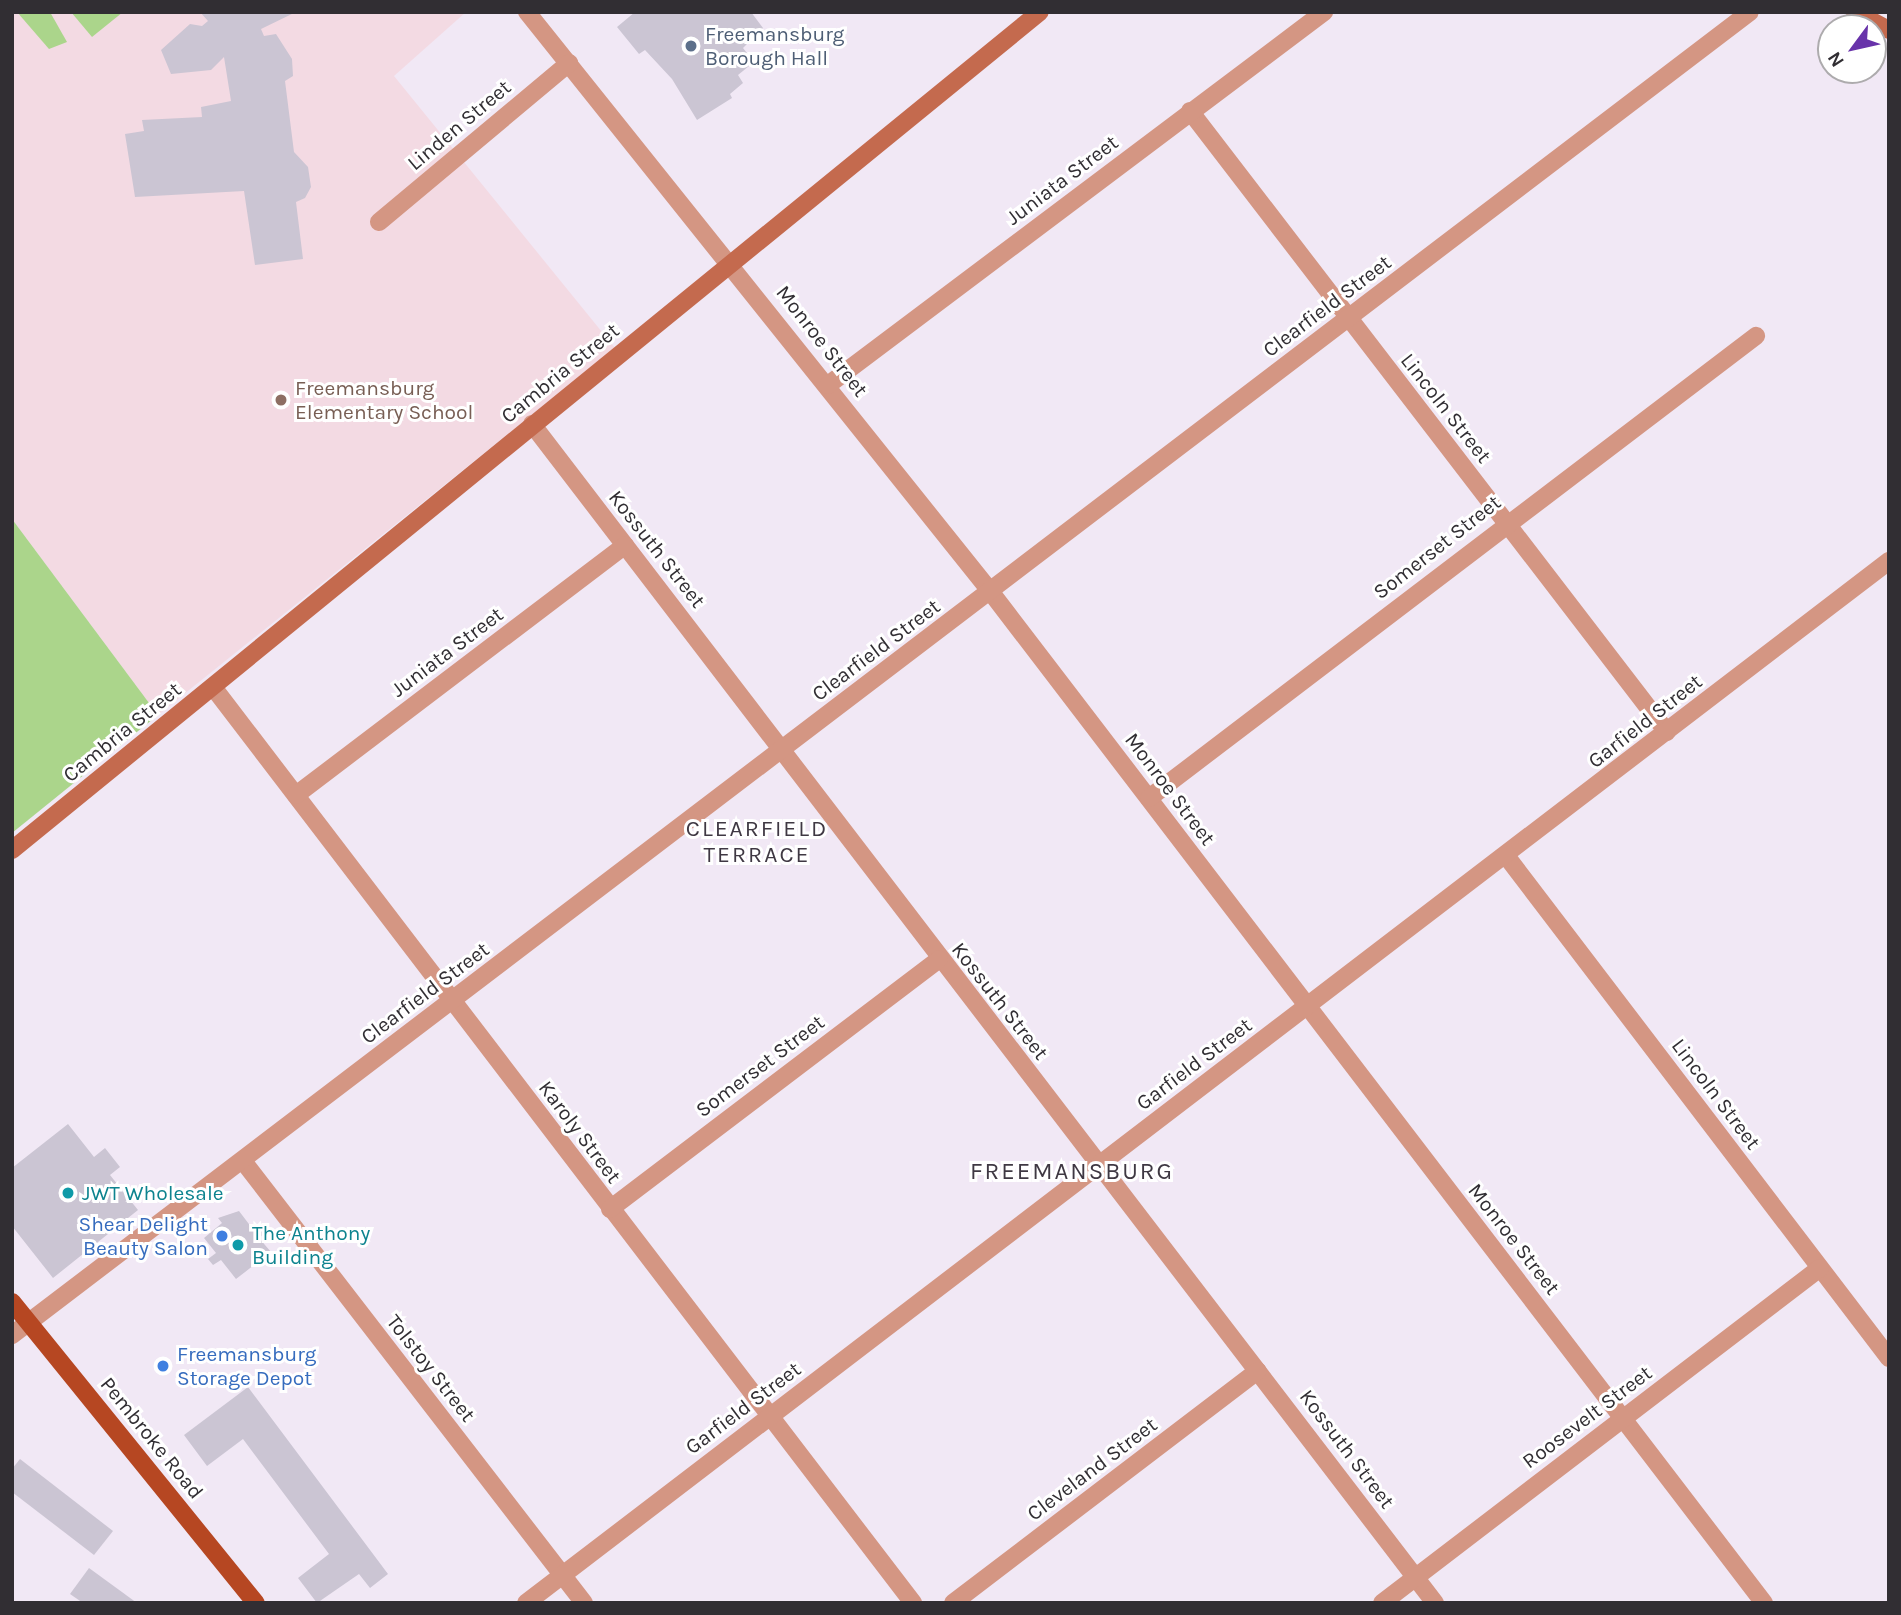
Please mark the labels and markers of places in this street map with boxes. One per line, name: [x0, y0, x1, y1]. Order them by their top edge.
place label: Freemansburg Borough Hall: [705, 21, 844, 71]
marker: Freemansburg Borough Hall: [683, 38, 699, 54]
place label: Freemansburg Elementary School: [295, 375, 473, 425]
marker: Freemansburg Elementary School: [273, 392, 289, 408]
place label: JWT Wholesale: [82, 1180, 224, 1206]
marker: JWT Wholesale: [60, 1185, 76, 1201]
place label: Shear Delight Beauty Salon: [79, 1211, 208, 1261]
place label: The Anthony Building: [252, 1220, 370, 1270]
marker: Shear Delight Beauty Salon: [214, 1228, 230, 1244]
marker: The Anthony Building: [230, 1237, 246, 1253]
place label: Freemansburg Storage Depot: [177, 1341, 316, 1391]
marker: Freemansburg Storage Depot: [155, 1358, 171, 1374]

